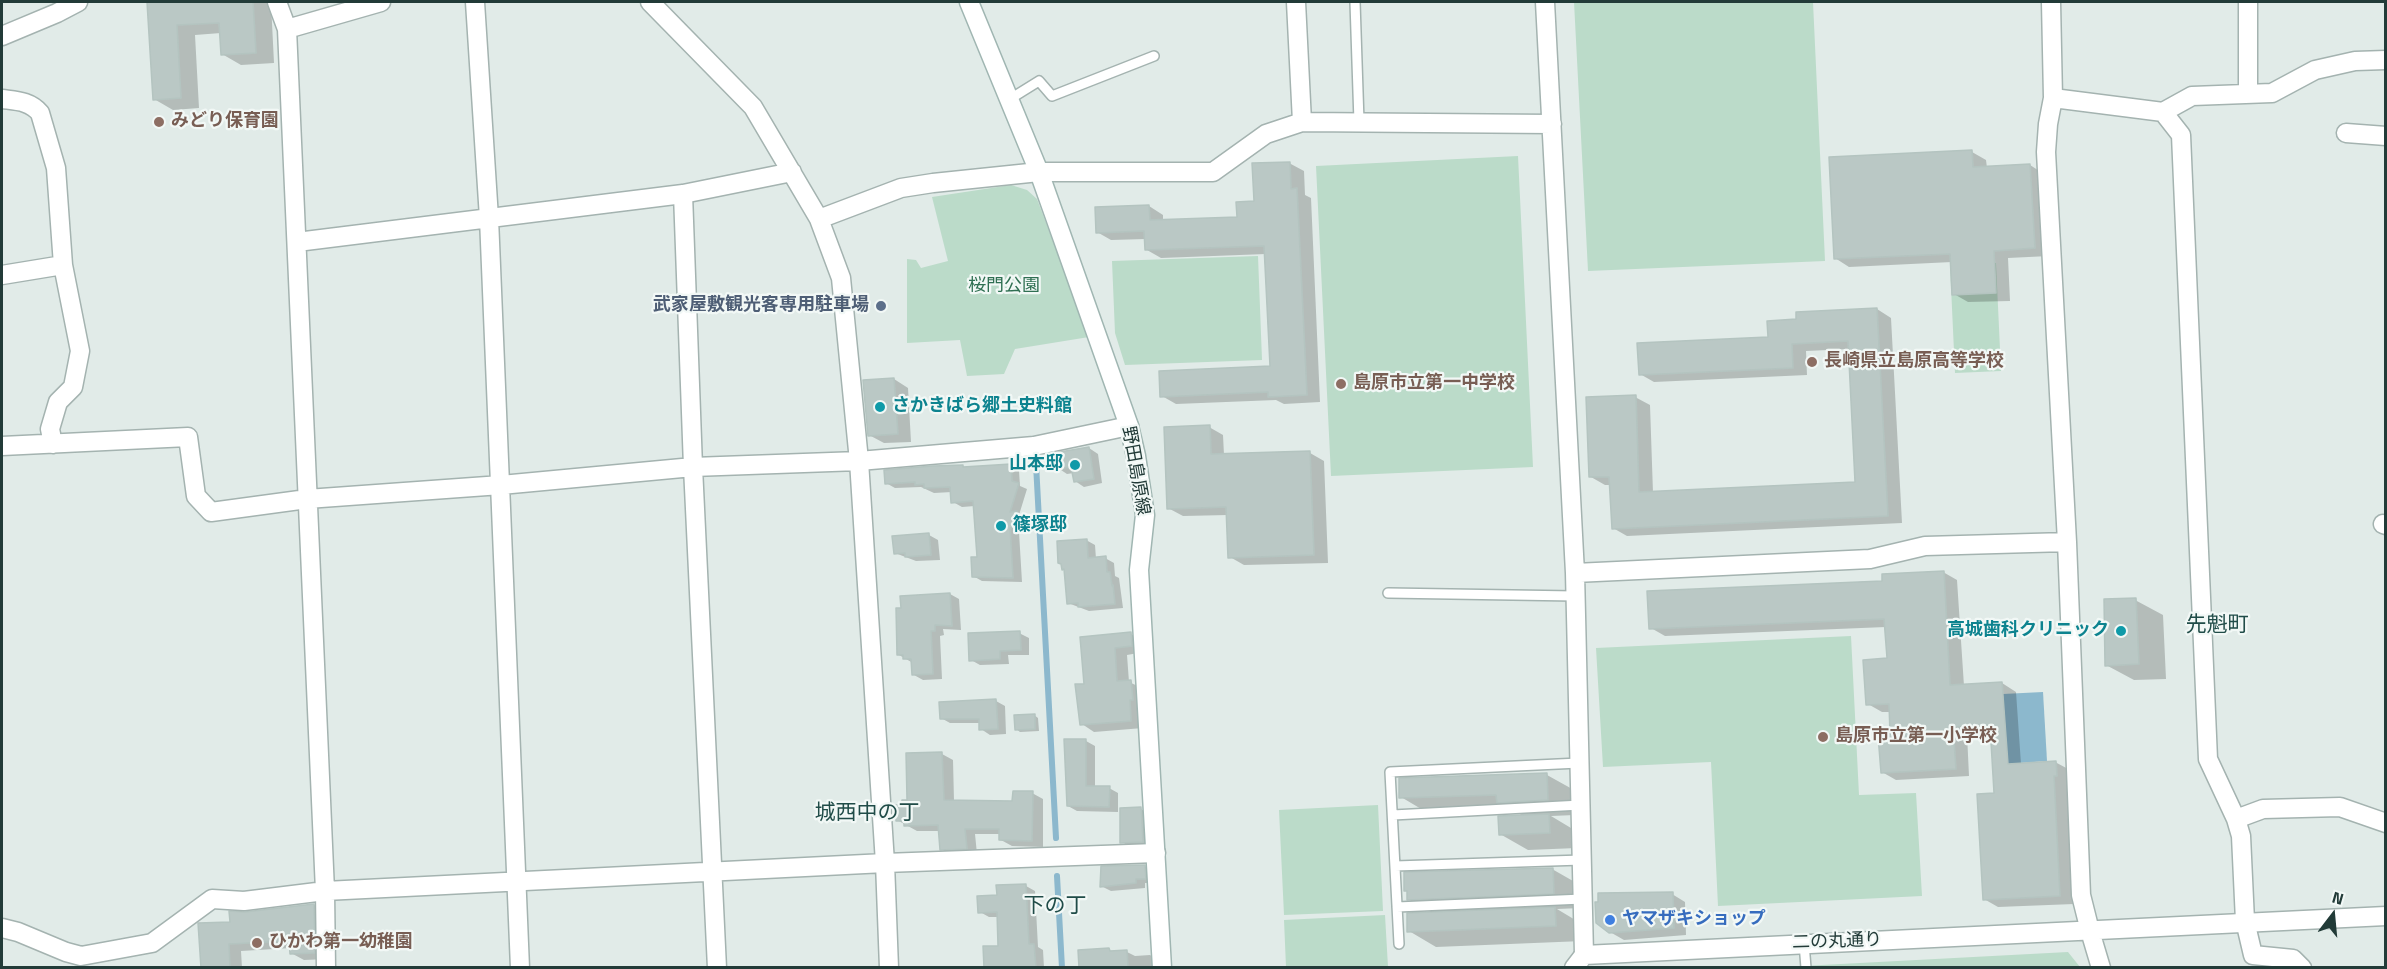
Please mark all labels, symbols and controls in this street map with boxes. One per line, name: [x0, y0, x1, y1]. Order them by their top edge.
place label: みどり保育園: [171, 111, 279, 133]
marker: みどり保育園: [152, 115, 166, 129]
park label: 桜門公園: [968, 276, 1040, 298]
place label: 武家屋敷観光客専用駐車場: [653, 295, 869, 317]
marker: 武家屋敷観光客専用駐車場: [874, 299, 888, 313]
place label: 長崎県立島原高等学校: [1824, 351, 2004, 373]
marker: 長崎県立島原高等学校: [1805, 355, 1819, 369]
place label: 島原市立第一中学校: [1353, 373, 1515, 395]
marker: 島原市立第一中学校: [1334, 377, 1348, 391]
place label: さかきばら郷土史料館: [892, 396, 1072, 418]
marker: さかきばら郷土史料館: [873, 400, 887, 414]
street label: 野田島原線: [1117, 425, 1153, 517]
place label: 山本邸: [1009, 454, 1063, 476]
marker: 山本邸: [1068, 458, 1082, 472]
place label: 篠塚邸: [1013, 515, 1067, 537]
marker: 篠塚邸: [994, 519, 1008, 533]
district label: 先魁町: [2186, 613, 2248, 639]
place label: 高城歯科クリニック: [1947, 620, 2109, 642]
marker: 高城歯科クリニック: [2114, 624, 2128, 638]
place label: 島原市立第一小学校: [1835, 726, 1997, 748]
marker: 島原市立第一小学校: [1816, 730, 1830, 744]
district label: 城西中の丁: [815, 801, 919, 827]
north arrow: [2303, 885, 2363, 945]
text: N: [2329, 885, 2347, 911]
district label: 下の丁: [1024, 894, 1086, 920]
place label: ヤマザキショップ: [1622, 909, 1766, 931]
marker: ヤマザキショップ: [1603, 913, 1617, 927]
street label: 二の丸通り: [1792, 930, 1882, 954]
place label: ひかわ第一幼稚園: [269, 932, 413, 954]
marker: ひかわ第一幼稚園: [250, 936, 264, 950]

